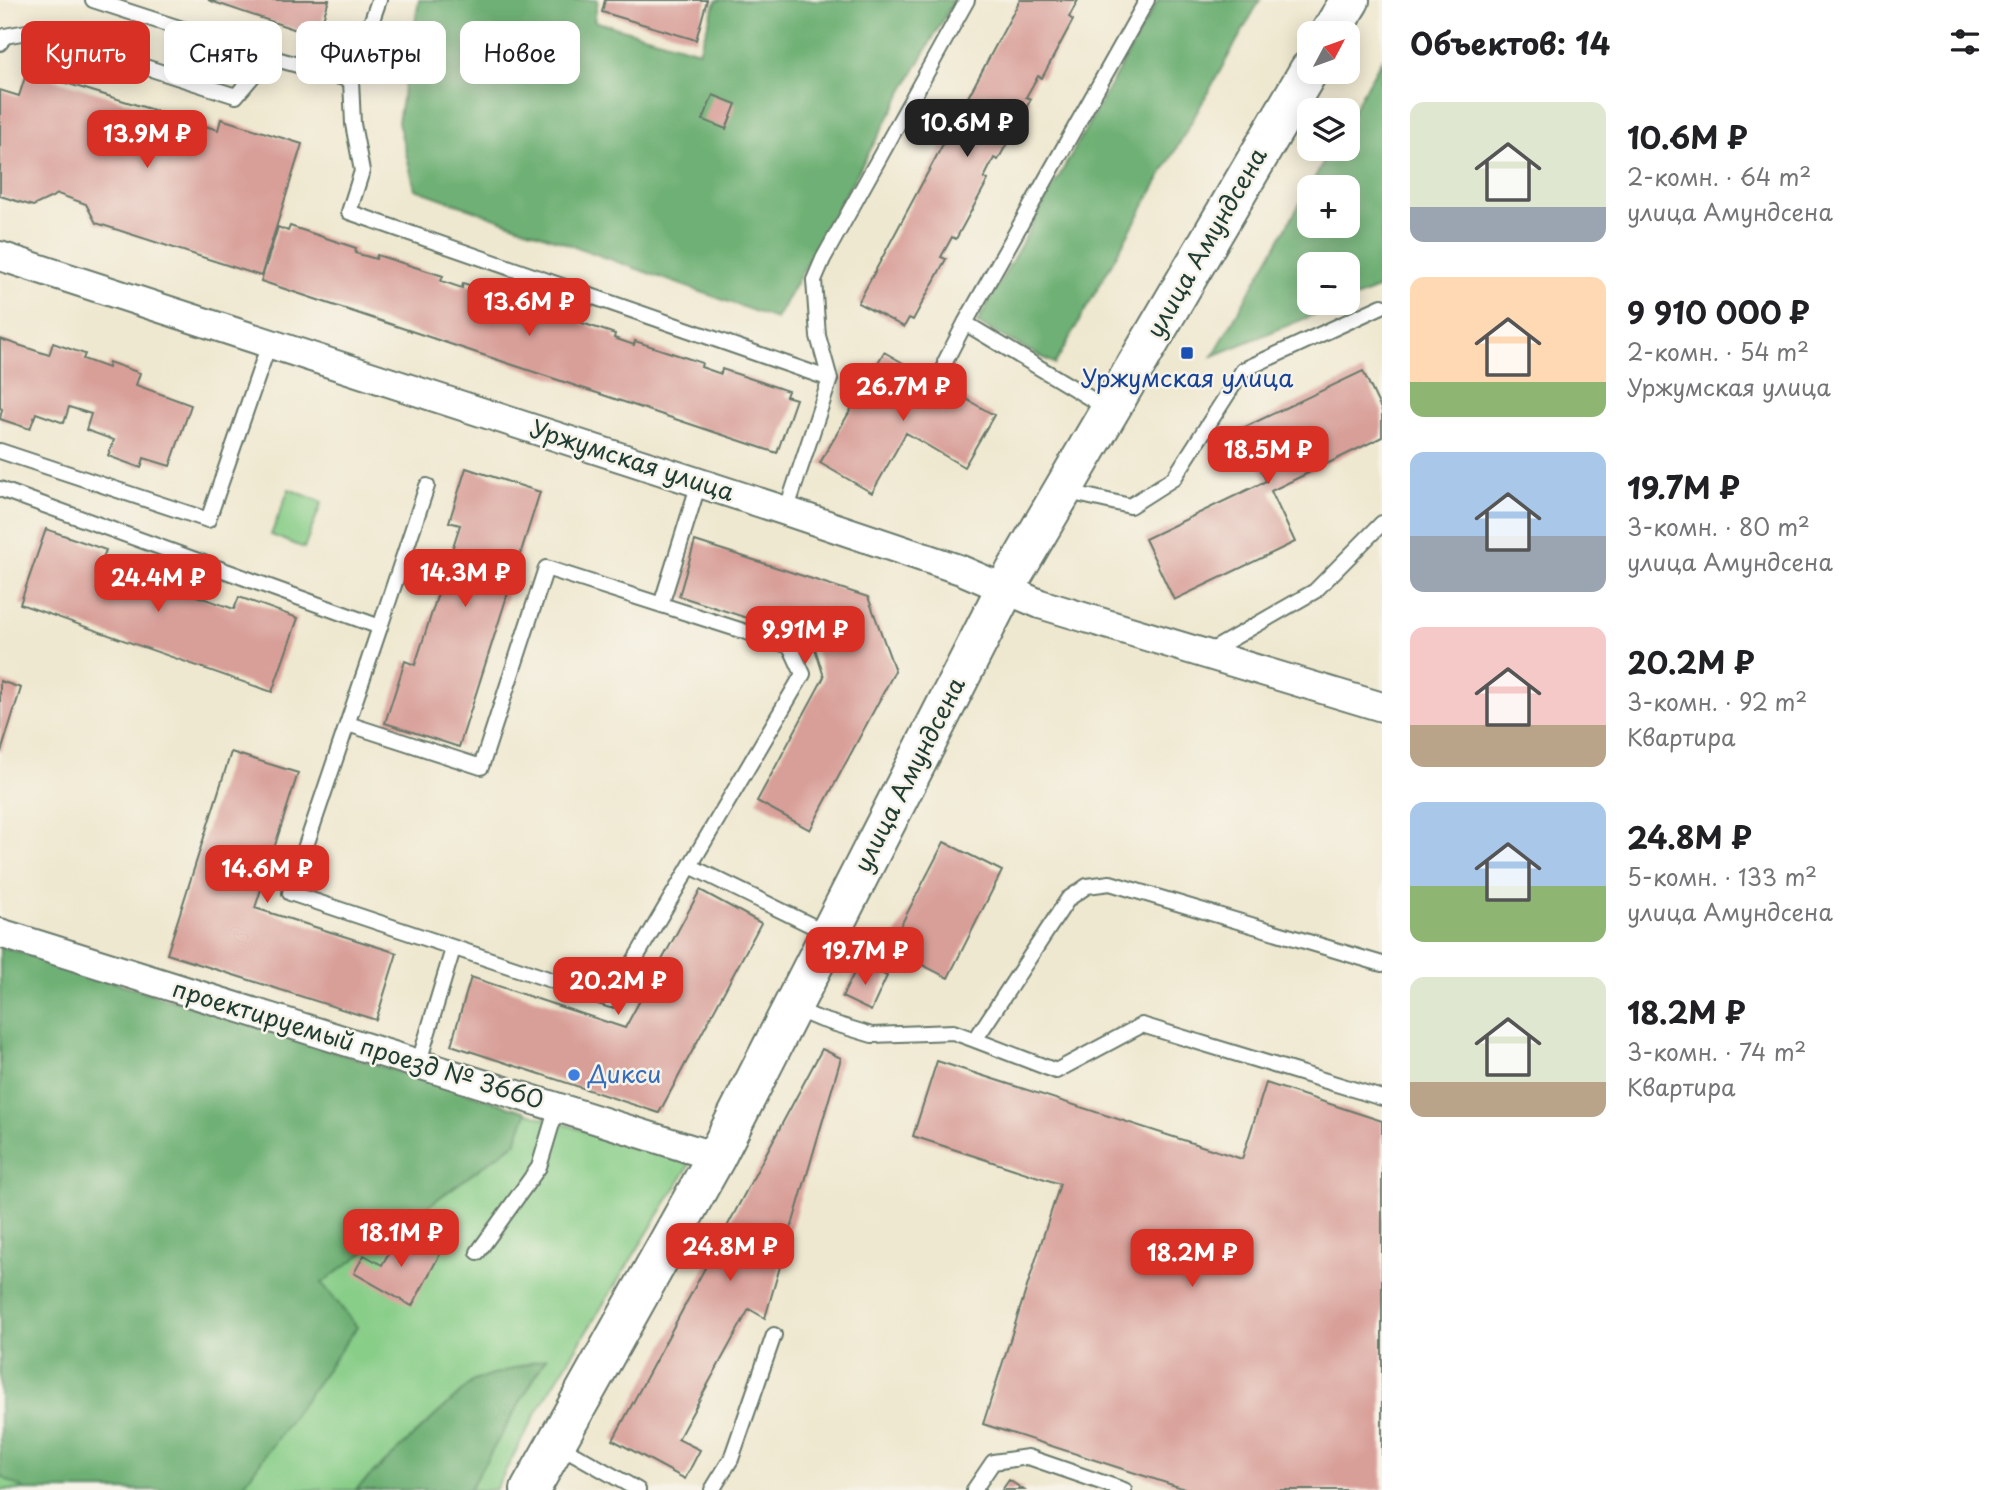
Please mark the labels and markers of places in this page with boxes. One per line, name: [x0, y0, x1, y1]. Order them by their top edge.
pin: 10.6M ₽: [902, 100, 1032, 159]
pin: 13.9M ₽: [82, 110, 212, 170]
pin: 13.6M ₽: [464, 278, 594, 338]
marker: Уржумская улица: [1179, 345, 1195, 361]
place label: Уржумская улица: [1081, 359, 1293, 395]
pin: 26.7M ₽: [838, 364, 968, 423]
pin: 18.5M ₽: [1203, 426, 1333, 486]
pin: 14.3M ₽: [400, 550, 530, 609]
pin: 24.4M ₽: [93, 554, 223, 614]
pin: 9.91M ₽: [740, 606, 870, 666]
pin: 14.6M ₽: [202, 846, 332, 905]
pin: 19.7M ₽: [800, 928, 930, 987]
pin: 20.2M ₽: [553, 958, 683, 1017]
place label: Дикси: [587, 1055, 661, 1091]
marker: Дикси: [566, 1067, 582, 1083]
pin: 18.1M ₽: [336, 1210, 466, 1269]
pin: 24.8M ₽: [665, 1224, 795, 1283]
pin: 18.2M ₽: [1127, 1230, 1257, 1289]

